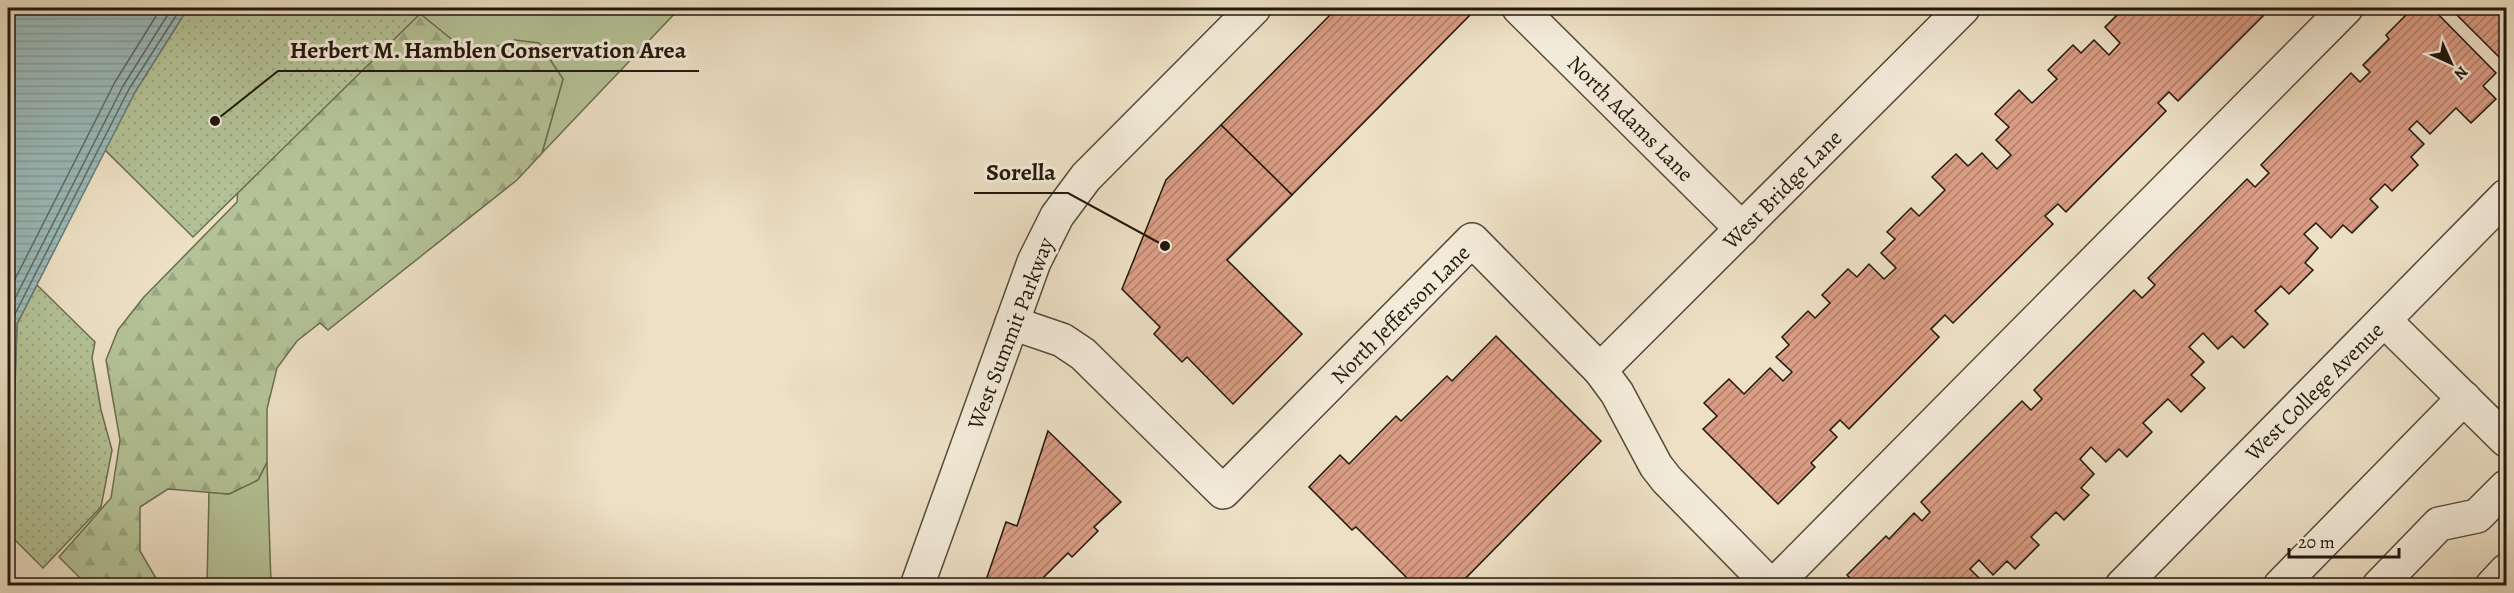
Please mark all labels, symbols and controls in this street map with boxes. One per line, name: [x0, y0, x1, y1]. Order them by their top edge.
callout: Herbert M. Hamblen Conservation Area: [278, 29, 699, 71]
north arrow: [2421, 33, 2481, 93]
text: Herbert M. Hamblen Conservation Area: [290, 34, 687, 66]
street label: North Adams Lane: [1560, 49, 1700, 189]
text: N: [2449, 61, 2473, 85]
street label: West Bridge Lane: [1716, 124, 1849, 257]
callout: Sorella: [974, 151, 1068, 193]
text: Sorella: [986, 156, 1056, 188]
street label: West Summit Parkway: [960, 233, 1061, 435]
street label: North Jefferson Lane: [1324, 238, 1477, 391]
street label: West College Avenue: [2238, 316, 2391, 468]
scale bar: [2289, 521, 2398, 559]
text: 20 m: [2298, 530, 2335, 554]

